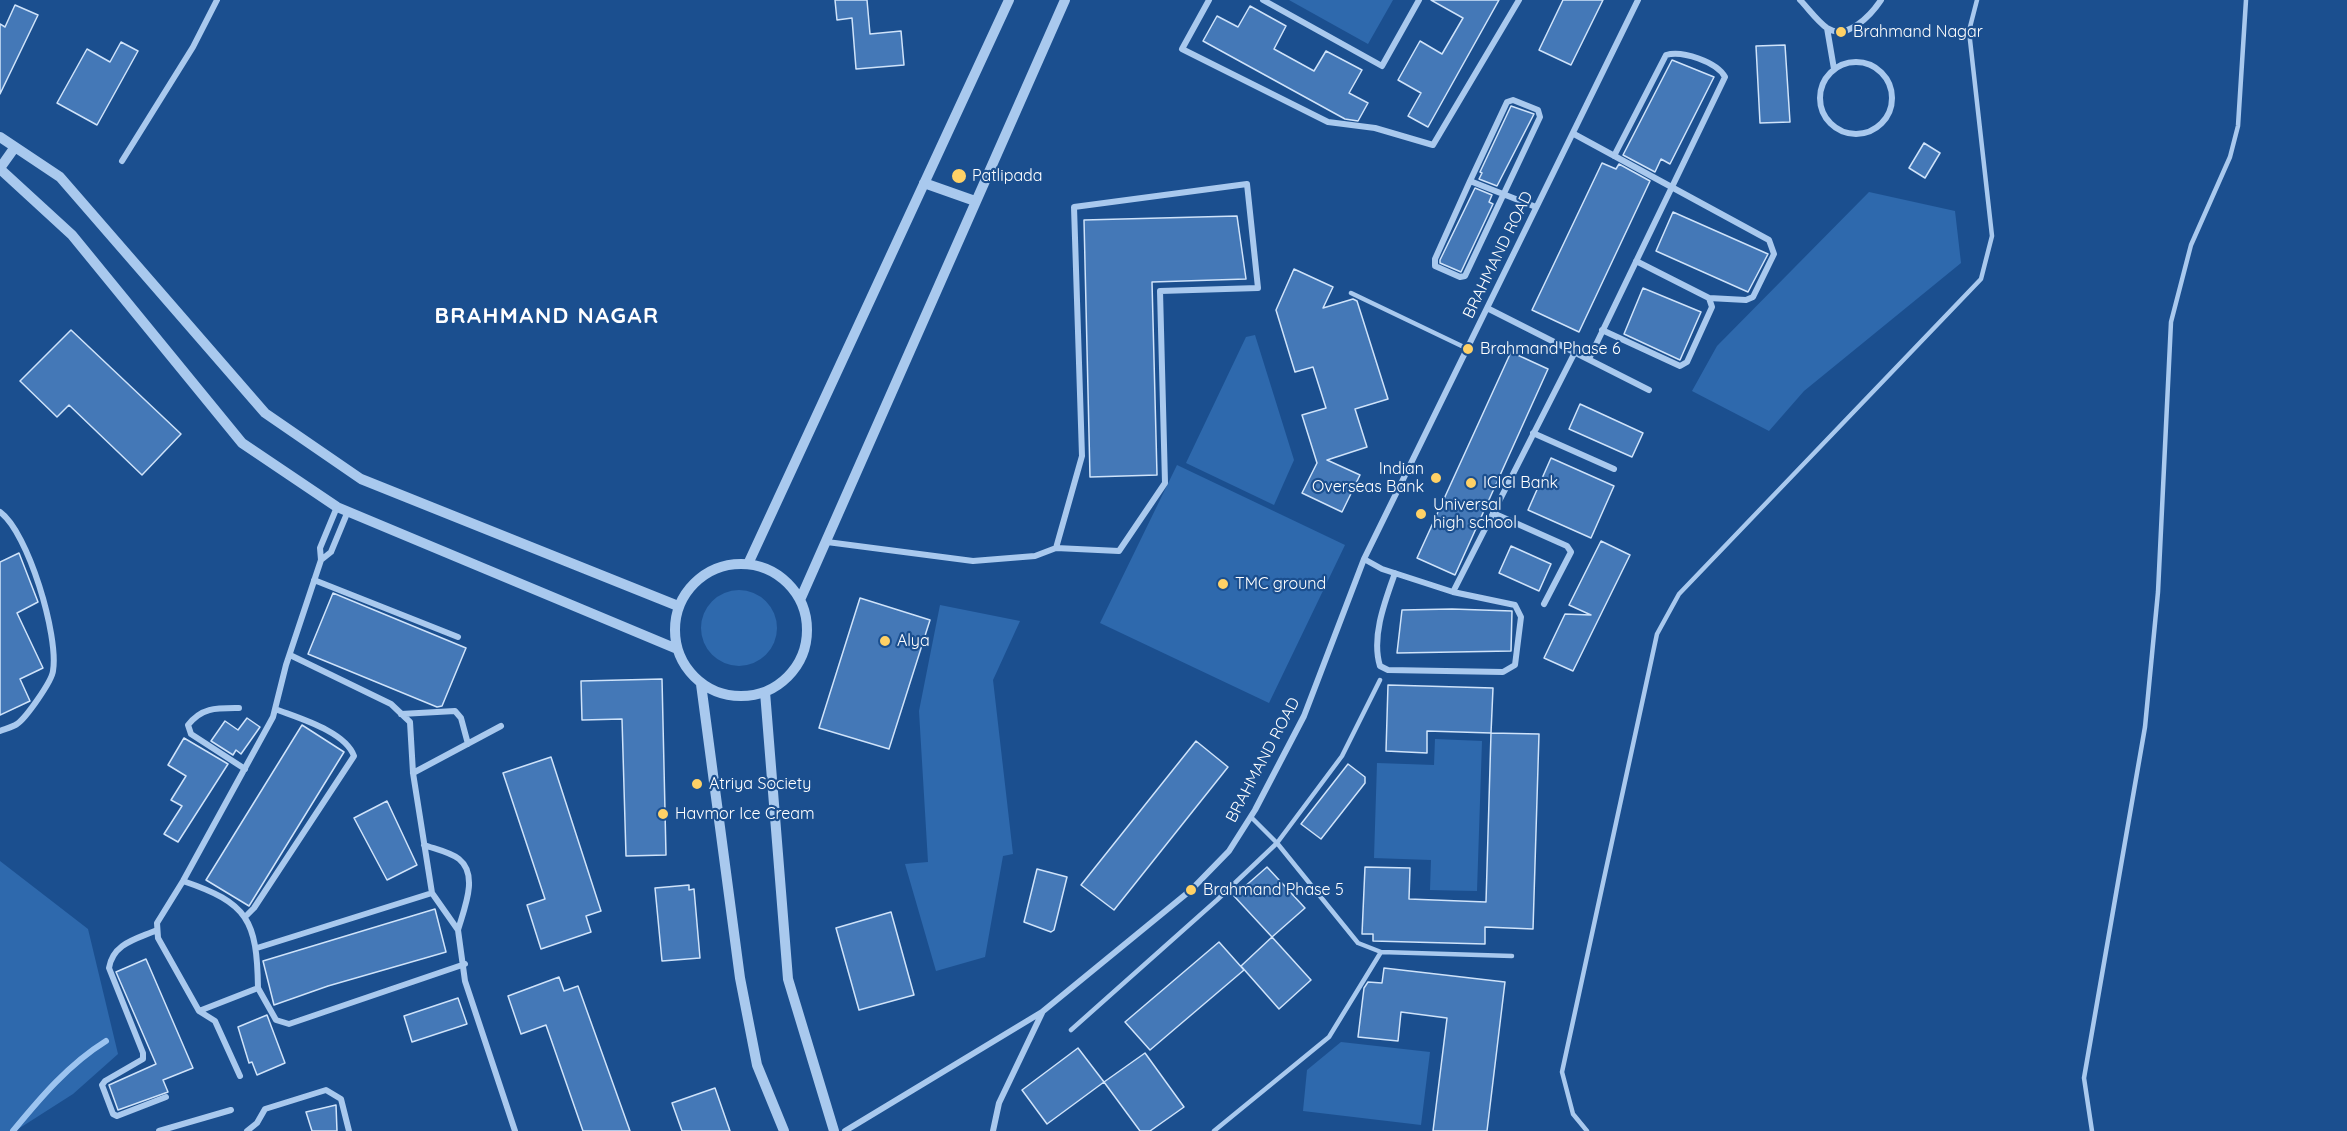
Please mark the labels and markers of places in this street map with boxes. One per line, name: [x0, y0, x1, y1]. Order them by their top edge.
place label: Brahmand Nagar: [1853, 22, 1983, 42]
marker: Brahmand Nagar: [1834, 25, 1848, 39]
place label: Patlipada: [972, 166, 1042, 186]
marker: Patlipada: [950, 167, 968, 185]
place label: Brahmand Phase 6: [1480, 339, 1621, 359]
marker: Brahmand Phase 6: [1461, 342, 1475, 356]
place label: Indian Overseas Bank: [1312, 459, 1424, 497]
marker: Indian Overseas Bank: [1429, 471, 1443, 485]
place label: ICICI Bank: [1483, 473, 1558, 493]
marker: ICICI Bank: [1464, 476, 1478, 490]
place label: Universal high school: [1433, 495, 1517, 533]
marker: Universal high school: [1414, 507, 1428, 521]
place label: TMC ground: [1235, 574, 1326, 594]
marker: TMC ground: [1216, 577, 1230, 591]
place label: Alya: [897, 631, 930, 651]
marker: Alya: [878, 634, 892, 648]
place label: Atriya Society: [709, 774, 811, 794]
marker: Atriya Society: [690, 777, 704, 791]
place label: Havmor Ice Cream: [675, 804, 815, 824]
marker: Havmor Ice Cream: [656, 807, 670, 821]
place label: Brahmand Phase 5: [1203, 880, 1344, 900]
marker: Brahmand Phase 5: [1184, 883, 1198, 897]

